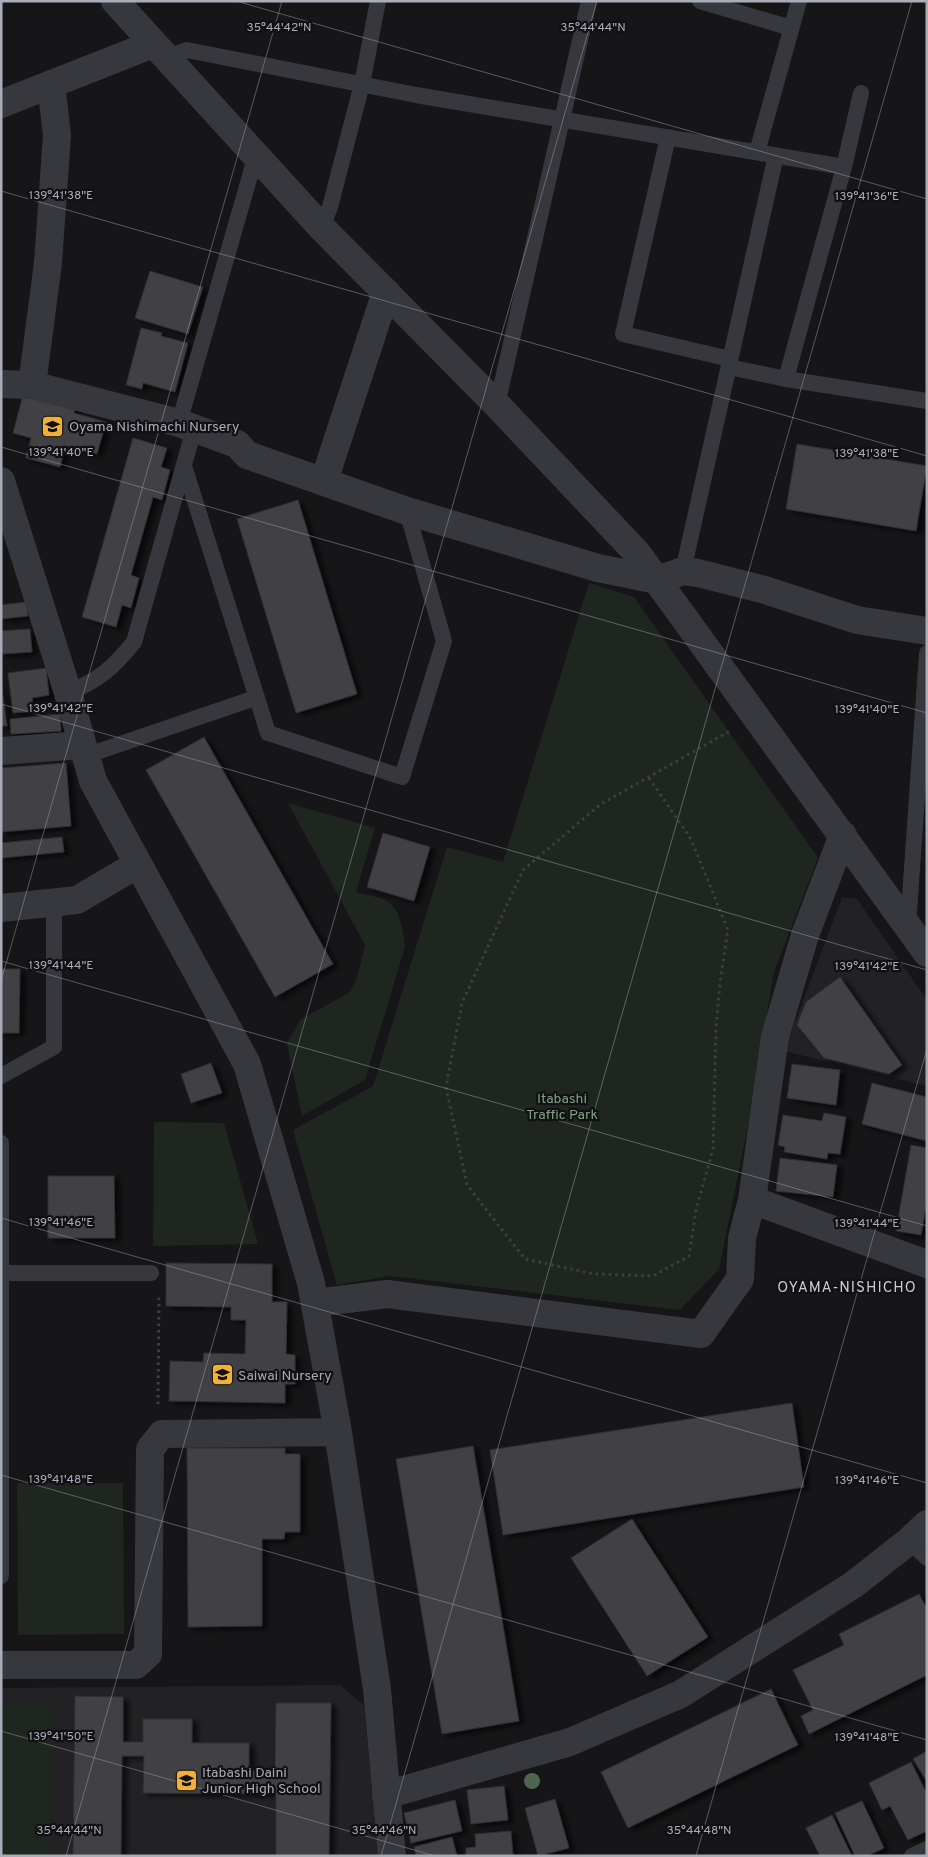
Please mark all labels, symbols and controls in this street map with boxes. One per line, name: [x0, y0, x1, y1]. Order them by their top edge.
text: 35°44'42"N: [246, 20, 312, 36]
text: 35°44'44"N: [560, 20, 626, 36]
text: 139°41'38"E: [29, 188, 93, 204]
text: 139°41'36"E: [835, 189, 899, 205]
school or university icon: Oyama Nishimachi Nursery: [41, 414, 65, 438]
place label: Oyama Nishimachi Nursery: [69, 419, 239, 436]
text: 139°41'40"E: [28, 445, 94, 461]
text: 139°41'38"E: [835, 446, 899, 462]
text: 139°41'42"E: [29, 701, 93, 717]
text: 139°41'40"E: [834, 702, 900, 718]
text: 139°41'44"E: [29, 958, 93, 974]
text: 139°41'42"E: [835, 959, 899, 975]
park label: Itabashi Traffic Park: [526, 1091, 598, 1124]
text: 139°41'46"E: [29, 1215, 93, 1231]
text: 139°41'44"E: [835, 1216, 899, 1232]
district label: OYAMA-NISHICHO: [777, 1279, 917, 1298]
school or university icon: Saiwai Nursery: [210, 1363, 234, 1387]
place label: Saiwai Nursery: [238, 1368, 332, 1385]
text: 139°41'48"E: [29, 1472, 93, 1488]
text: 139°41'46"E: [835, 1473, 899, 1489]
text: 139°41'50"E: [28, 1729, 94, 1745]
text: 139°41'48"E: [835, 1730, 899, 1746]
place label: Itabashi Daini Junior High School: [202, 1765, 321, 1798]
school or university icon: Itabashi Daini Junior High School: [174, 1768, 198, 1792]
text: 35°44'44"N: [36, 1823, 102, 1839]
text: 35°44'46"N: [351, 1823, 417, 1839]
text: 35°44'48"N: [666, 1823, 732, 1839]

